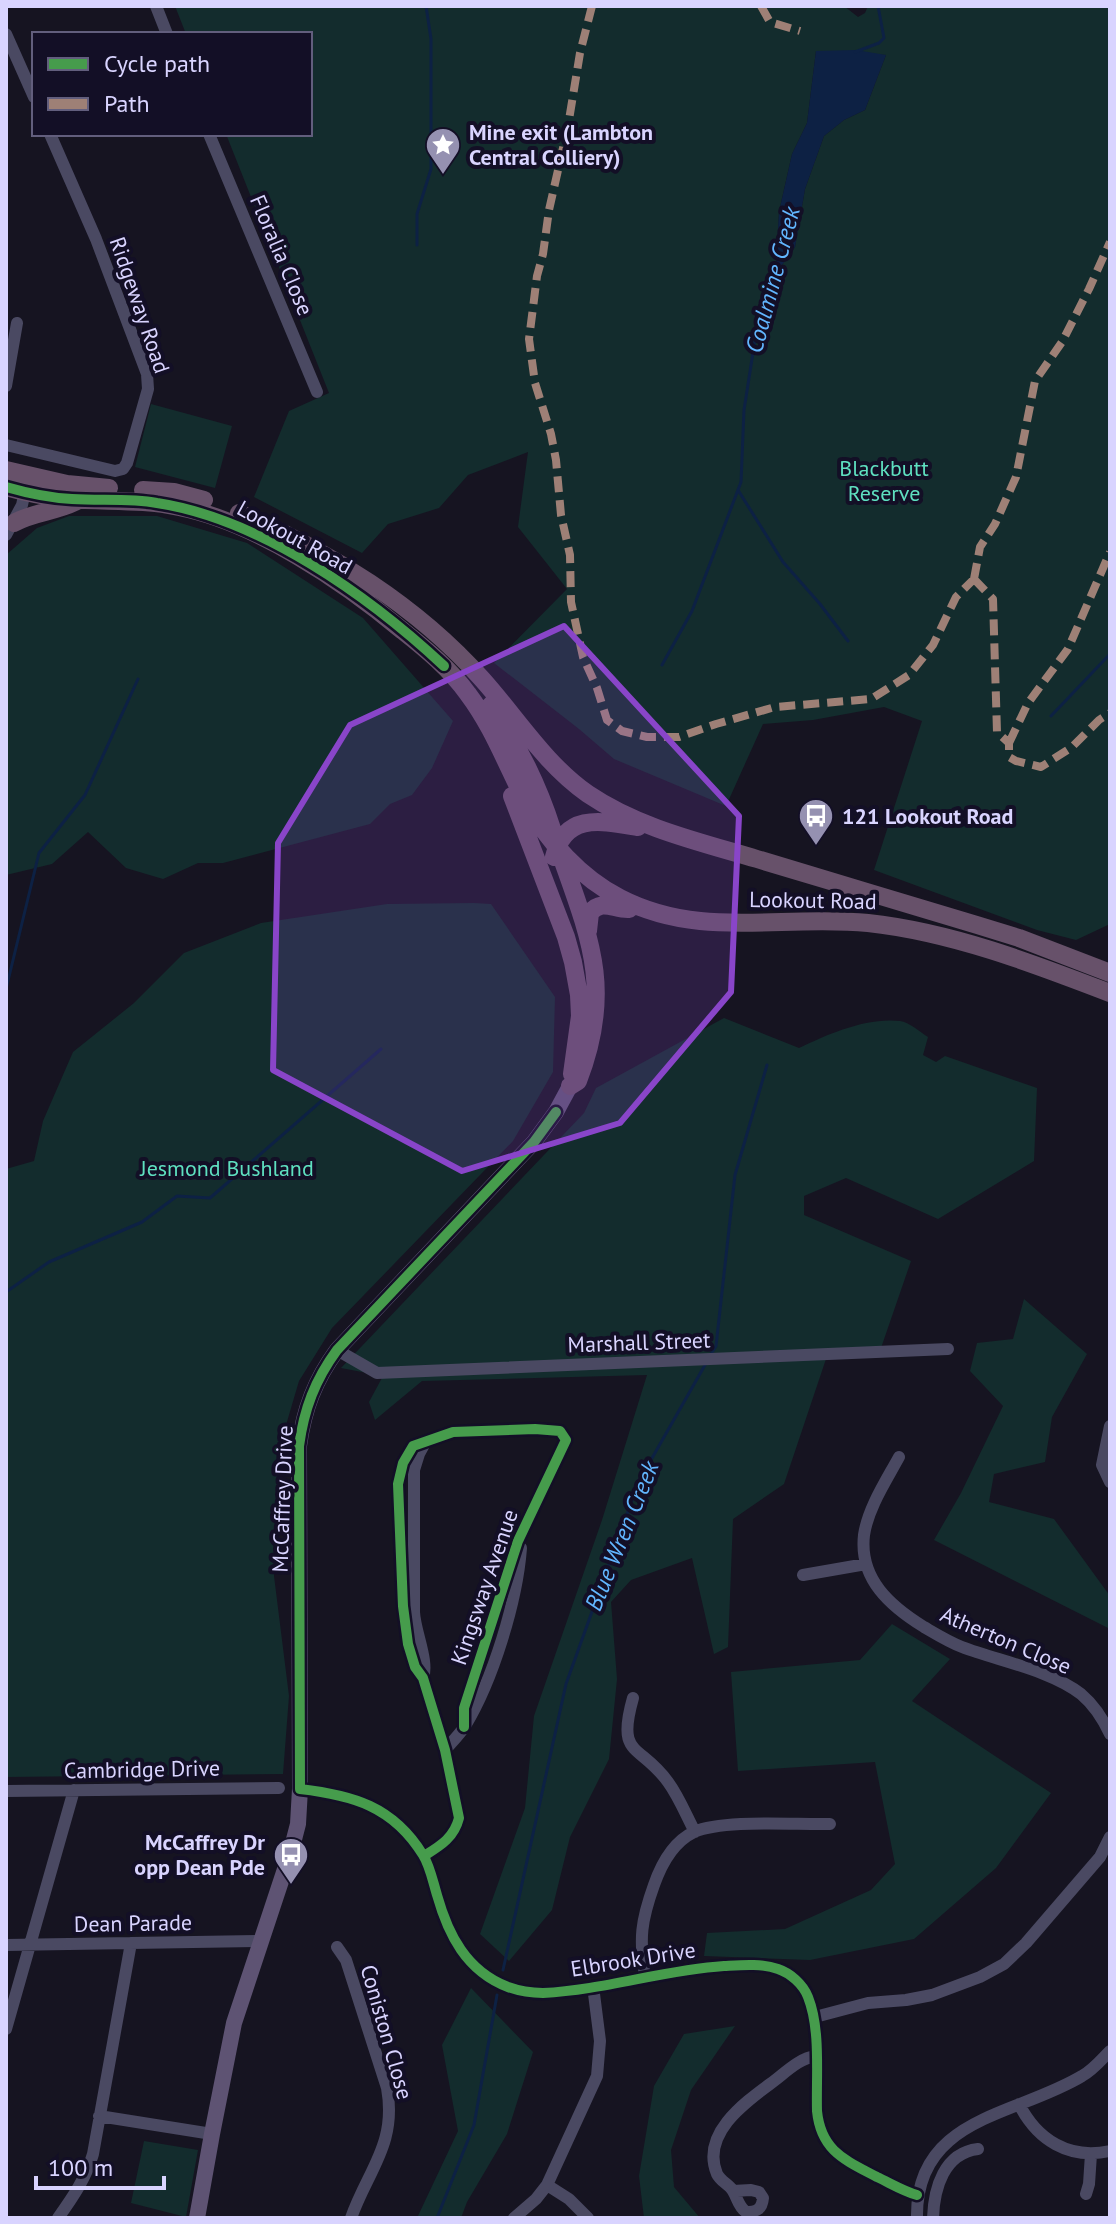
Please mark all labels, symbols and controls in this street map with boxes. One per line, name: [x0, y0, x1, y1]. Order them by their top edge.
legend: [32, 32, 312, 136]
text: Cycle path: [104, 48, 210, 79]
text: Path: [104, 88, 150, 119]
place label: Mine exit (Lambton Central Colliery): [469, 118, 653, 171]
place icon: Mine exit (Lambton Central Colliery): [424, 126, 462, 176]
street label: Floralia Close: [244, 190, 320, 320]
water label: Coalmine Creek: [738, 202, 807, 356]
street label: Ridgeway Road: [104, 233, 176, 377]
park label: Blackbutt Reserve: [839, 454, 929, 507]
street label: Lookout Road: [232, 494, 358, 580]
bus stop icon: 121 Lookout Road: [797, 797, 835, 847]
place label: 121 Lookout Road: [842, 802, 1013, 830]
street label: Lookout Road: [749, 885, 877, 915]
park label: Jesmond Bushland: [139, 1154, 314, 1182]
street label: Marshall Street: [567, 1325, 711, 1358]
street label: McCaffrey Drive: [265, 1425, 299, 1573]
water label: Blue Wren Creek: [577, 1455, 666, 1615]
street label: Kingsway Avenue: [444, 1505, 524, 1669]
street label: Atherton Close: [936, 1600, 1076, 1680]
street label: Cambridge Drive: [64, 1754, 220, 1784]
place label: McCaffrey Dr opp Dean Pde: [134, 1828, 265, 1881]
bus stop icon: McCaffrey Dr opp Dean Pde: [272, 1836, 310, 1886]
street label: Dean Parade: [74, 1908, 192, 1938]
street label: Elbrook Drive: [568, 1935, 698, 1983]
street label: Coniston Close: [354, 1961, 420, 2103]
scale bar: [36, 2140, 164, 2190]
text: 100 m: [48, 2152, 113, 2183]

